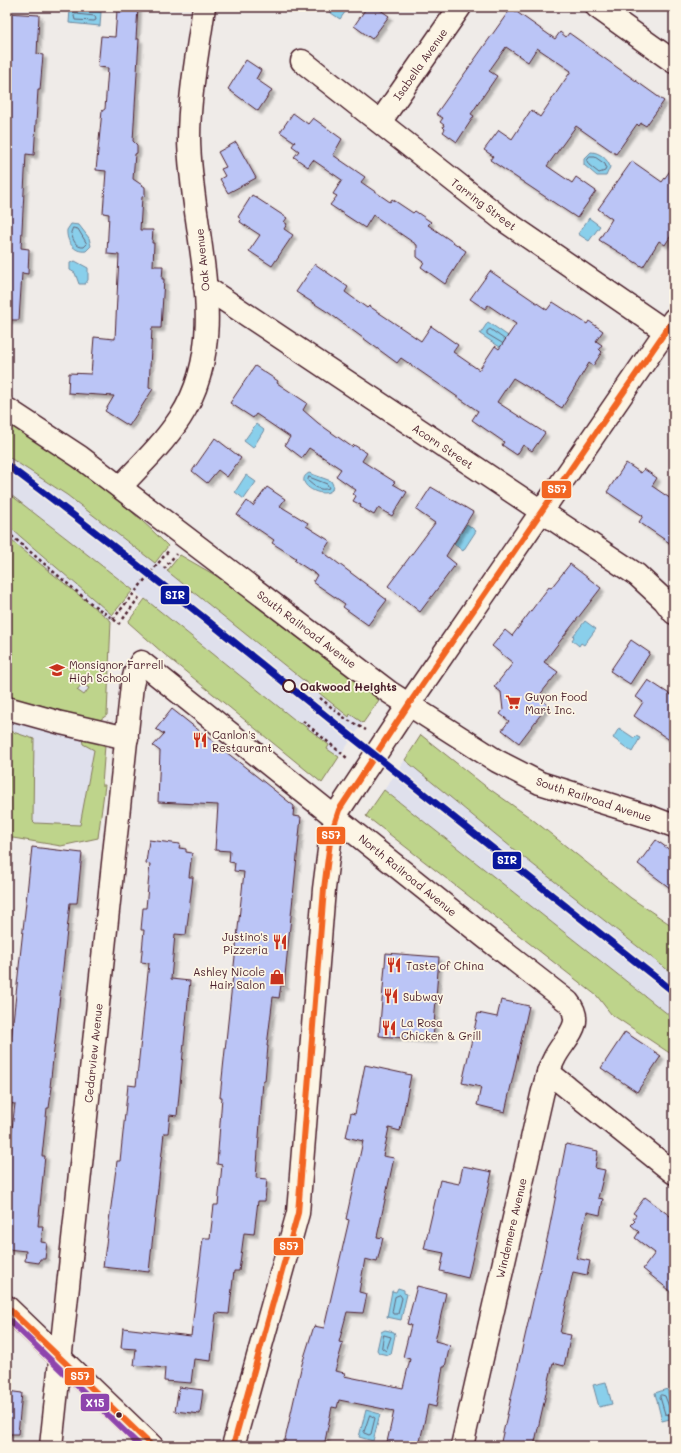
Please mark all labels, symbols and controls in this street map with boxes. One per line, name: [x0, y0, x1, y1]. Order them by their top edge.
street label: Isabella Avenue: [390, 25, 451, 103]
street label: Tarring Street: [448, 174, 520, 234]
street label: Oak Avenue: [191, 228, 213, 292]
street label: Acorn Street: [409, 420, 477, 472]
line badge: S57: [541, 480, 572, 499]
text: S57: [547, 481, 567, 496]
line badge: SIR: [160, 585, 190, 605]
text: SIR: [165, 587, 185, 602]
street label: South Railroad Avenue: [254, 587, 360, 671]
place label: Monsignor Farrell High School: [69, 657, 164, 685]
school or university icon: Monsignor Farrell High School: [48, 661, 66, 679]
marker: Oakwood Heights: [282, 679, 296, 693]
place label: Oakwood Heights: [300, 679, 397, 694]
place label: Guyon Food Mart Inc.: [525, 689, 587, 717]
supermarket icon: Guyon Food Mart Inc.: [504, 693, 522, 711]
place label: Canlon's Restaurant: [212, 727, 272, 755]
restaurant icon: Canlon's Restaurant: [191, 731, 209, 749]
street label: South Railroad Avenue: [534, 773, 654, 825]
line badge: S57: [316, 826, 346, 845]
text: S57: [321, 827, 341, 842]
street label: North Railroad Avenue: [356, 831, 460, 919]
line badge: SIR: [492, 851, 522, 870]
text: SIR: [497, 852, 517, 867]
place label: Justino's Pizzeria: [222, 929, 268, 957]
restaurant icon: Justino's Pizzeria: [271, 933, 289, 951]
restaurant icon: Taste of China: [385, 956, 403, 974]
place label: Taste of China: [406, 958, 484, 973]
place label: Ashley Nicole Hair Salon: [193, 964, 265, 992]
shop icon: Ashley Nicole Hair Salon: [268, 968, 286, 986]
restaurant icon: Subway: [382, 987, 400, 1005]
place label: Subway: [403, 989, 444, 1004]
street label: Cedarview Avenue: [80, 1002, 106, 1104]
place label: La Rosa Chicken & Grill: [401, 1015, 481, 1043]
restaurant icon: La Rosa Chicken & Grill: [380, 1019, 398, 1037]
street label: Windemere Avenue: [492, 1176, 530, 1280]
line badge: S57: [273, 1237, 304, 1256]
text: S57: [279, 1238, 299, 1253]
line badge: S57: [64, 1367, 95, 1386]
text: S57: [70, 1368, 90, 1383]
line badge: X15: [80, 1393, 110, 1412]
text: X15: [86, 1395, 105, 1410]
unlabelled marker: [114, 1410, 124, 1420]

